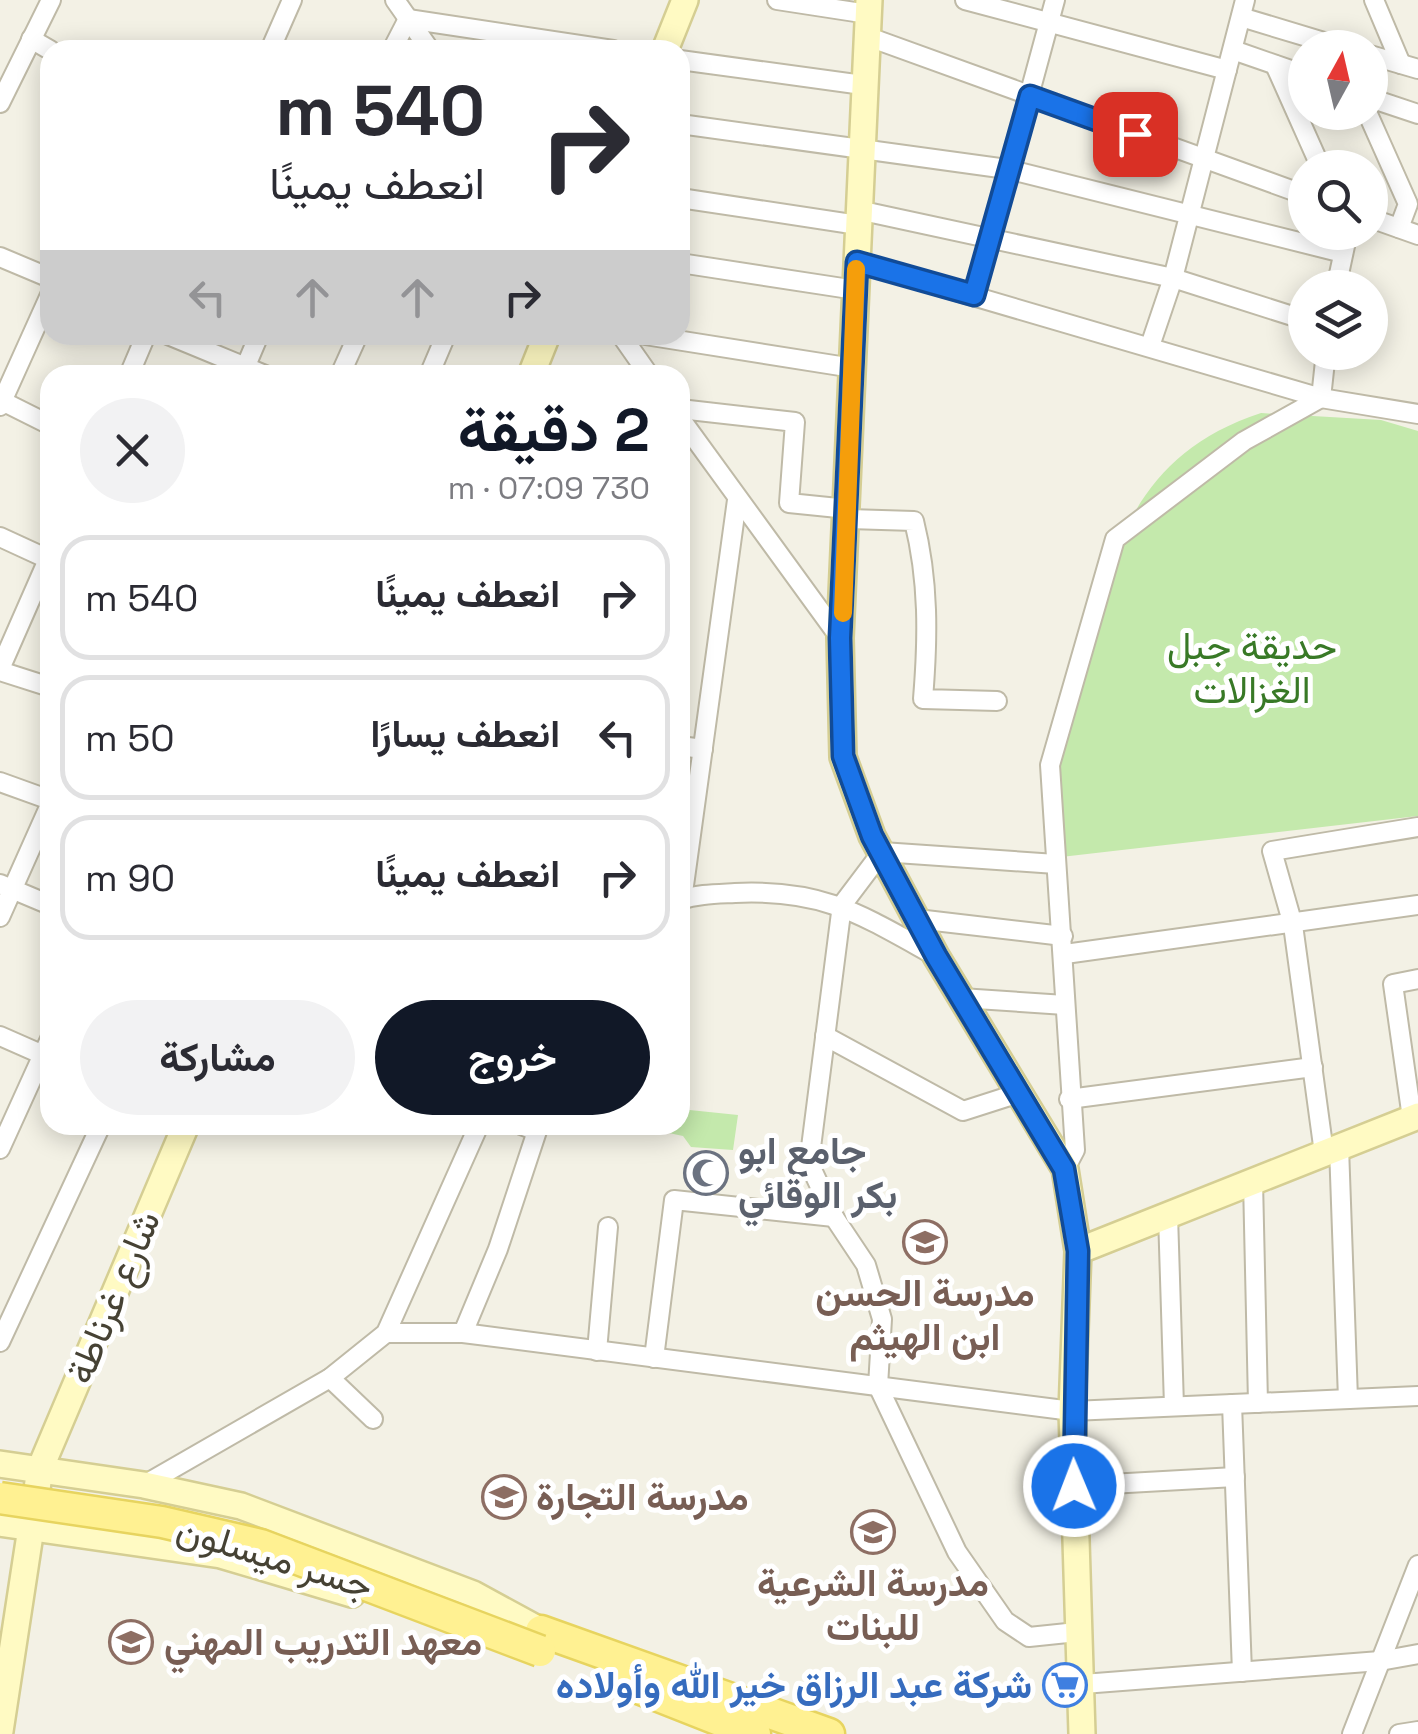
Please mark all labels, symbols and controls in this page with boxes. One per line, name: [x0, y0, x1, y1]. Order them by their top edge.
north arrow: [1288, 30, 1388, 130]
map controls: [1288, 30, 1388, 370]
text: 540 m: [276, 66, 485, 155]
icon: right: [520, 80, 650, 210]
pin: [1093, 92, 1178, 177]
icon: arrive: [1108, 107, 1163, 162]
button: search: [1288, 150, 1388, 250]
text: انعطف يمينًا: [269, 155, 485, 212]
icon: left: [180, 270, 235, 325]
icon: ahead: [285, 270, 340, 325]
icon: ahead: [390, 270, 445, 325]
icon: right: [495, 270, 550, 325]
button: layers: [1288, 270, 1388, 370]
text: 2 دقيقة: [458, 392, 650, 469]
button: close: [80, 398, 185, 503]
text: 730 m · 07:09: [448, 468, 650, 508]
text: انعطف يمينًا: [375, 570, 560, 618]
icon: right: [590, 570, 645, 625]
text: 540 m: [85, 574, 198, 622]
park label: حديقة جبل الغزالات: [1167, 622, 1337, 714]
text: انعطف يسارًا: [370, 710, 560, 758]
icon: left: [590, 710, 645, 765]
text: 50 m: [85, 714, 175, 762]
text: انعطف يمينًا: [375, 850, 560, 898]
icon: right: [590, 850, 645, 905]
text: 90 m: [85, 854, 175, 902]
button: مشاركة: [80, 1000, 355, 1115]
button: خروج: [375, 1000, 650, 1115]
place label: جامع ابو بكر الوقائي: [738, 1127, 897, 1227]
mosque icon: جامع ابو بكر الوقائي: [683, 1150, 729, 1196]
street label: شارع غرناطة: [55, 1203, 173, 1392]
school or university icon: مدرسة الحسن ابن الهيثم: [902, 1219, 948, 1265]
place label: مدرسة الحسن ابن الهيثم: [815, 1269, 1035, 1362]
position arrow: [1022, 1434, 1126, 1538]
place label: مدرسة التجارة: [536, 1473, 749, 1521]
school or university icon: مدرسة التجارة: [481, 1474, 527, 1520]
street label: جسر ميسلون: [171, 1504, 379, 1610]
school or university icon: مدرسة الشرعية للبنات: [850, 1509, 896, 1555]
place label: مدرسة الشرعية للبنات: [757, 1559, 989, 1651]
place label: معهد التدريب المهني: [164, 1618, 482, 1674]
school or university icon: معهد التدريب المهني: [108, 1619, 154, 1665]
place label: شركة عبد الرزاق خير الله وأولاده: [556, 1661, 1032, 1709]
supermarket icon: شركة عبد الرزاق خير الله وأولاده: [1042, 1662, 1088, 1708]

